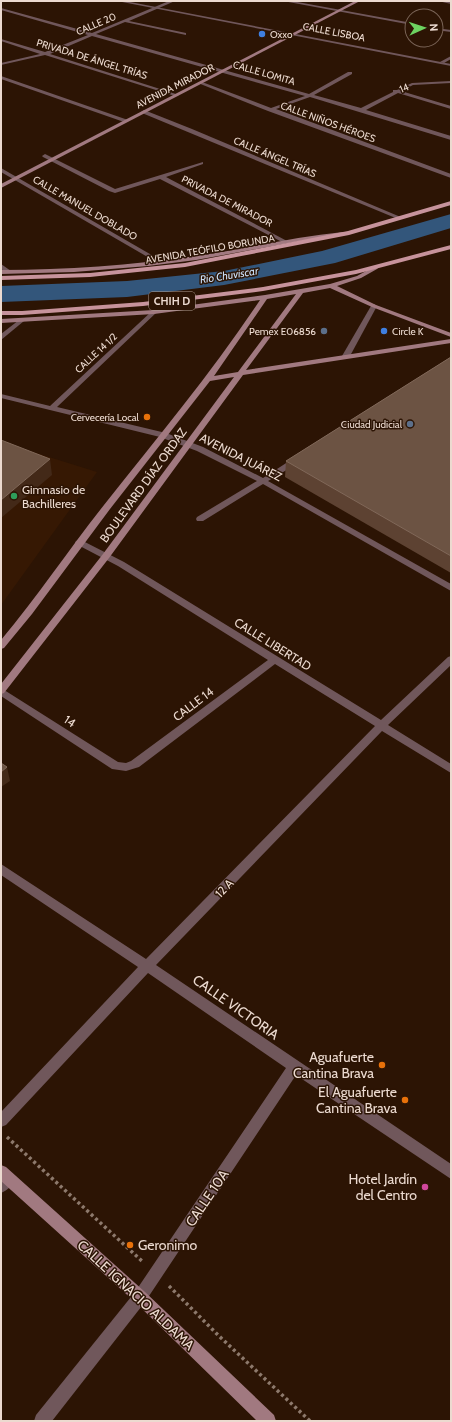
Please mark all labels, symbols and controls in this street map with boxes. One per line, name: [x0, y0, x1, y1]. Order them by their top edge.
north arrow: [404, 8, 444, 48]
street label: CALLE 20: [74, 10, 118, 38]
street label: CALLE LISBOA: [302, 20, 367, 45]
text: N: [427, 23, 441, 32]
place label: Oxxo: [270, 28, 293, 41]
marker: Oxxo: [257, 29, 267, 39]
street label: PRIVADA DE ÁNGEL TRÍAS: [35, 36, 149, 82]
street label: CALLE LOMITA: [231, 58, 297, 88]
street label: AVENIDA MIRADOR: [134, 61, 216, 111]
street label: 14: [397, 80, 411, 96]
street label: CALLE NIÑOS HÉROES: [279, 99, 377, 145]
street label: CALLE ÁNGEL TRÍAS: [232, 134, 319, 180]
street label: PRIVADA DE MIRADOR: [179, 172, 275, 230]
street label: CALLE MANUEL DOBLADO: [30, 173, 140, 243]
street label: AVENIDA TEÓFILO BORUNDA: [145, 231, 276, 267]
water label: Rio Chuviscar: [199, 263, 260, 287]
road number: CHIH D: [149, 292, 195, 310]
place label: Pemex E06856: [249, 325, 316, 338]
place label: Circle K: [392, 325, 424, 338]
marker: Pemex E06856: [319, 326, 329, 336]
marker: Circle K: [379, 326, 389, 336]
street label: CALLE 14 1/2: [72, 330, 120, 376]
place label: Cervecería Local: [71, 411, 140, 424]
marker: Cervecería Local: [142, 412, 152, 422]
place label: Ciudad Judicial: [341, 418, 403, 431]
marker: Ciudad Judicial: [405, 419, 415, 429]
street label: BOULEVARD DÍAZ ORDAZ: [96, 424, 190, 545]
street label: AVENIDA JUÁREZ: [197, 430, 285, 484]
place label: Gimnasio de Bachilleres: [22, 482, 85, 511]
marker: Gimnasio de Bachilleres: [9, 491, 19, 501]
street label: CALLE LIBERTAD: [232, 614, 315, 674]
street label: CALLE 14: [170, 684, 216, 724]
street label: 14: [61, 712, 79, 730]
street label: 12 A: [212, 875, 237, 901]
street label: CALLE VICTORIA: [189, 971, 283, 1044]
place label: Aguafuerte Cantina Brava: [293, 1048, 374, 1082]
marker: Aguafuerte Cantina Brava: [377, 1060, 387, 1070]
place label: El Aguafuerte Cantina Brava: [316, 1083, 397, 1117]
marker: El Aguafuerte Cantina Brava: [400, 1095, 410, 1105]
street label: CALLE 10A: [181, 1166, 233, 1230]
place label: Hotel Jardín del Centro: [348, 1170, 417, 1204]
marker: Hotel Jardín del Centro: [420, 1182, 430, 1192]
street label: CALLE IGNACIO ALDAMA: [74, 1236, 199, 1354]
place label: Geronimo: [138, 1236, 198, 1254]
marker: Geronimo: [125, 1240, 135, 1250]

